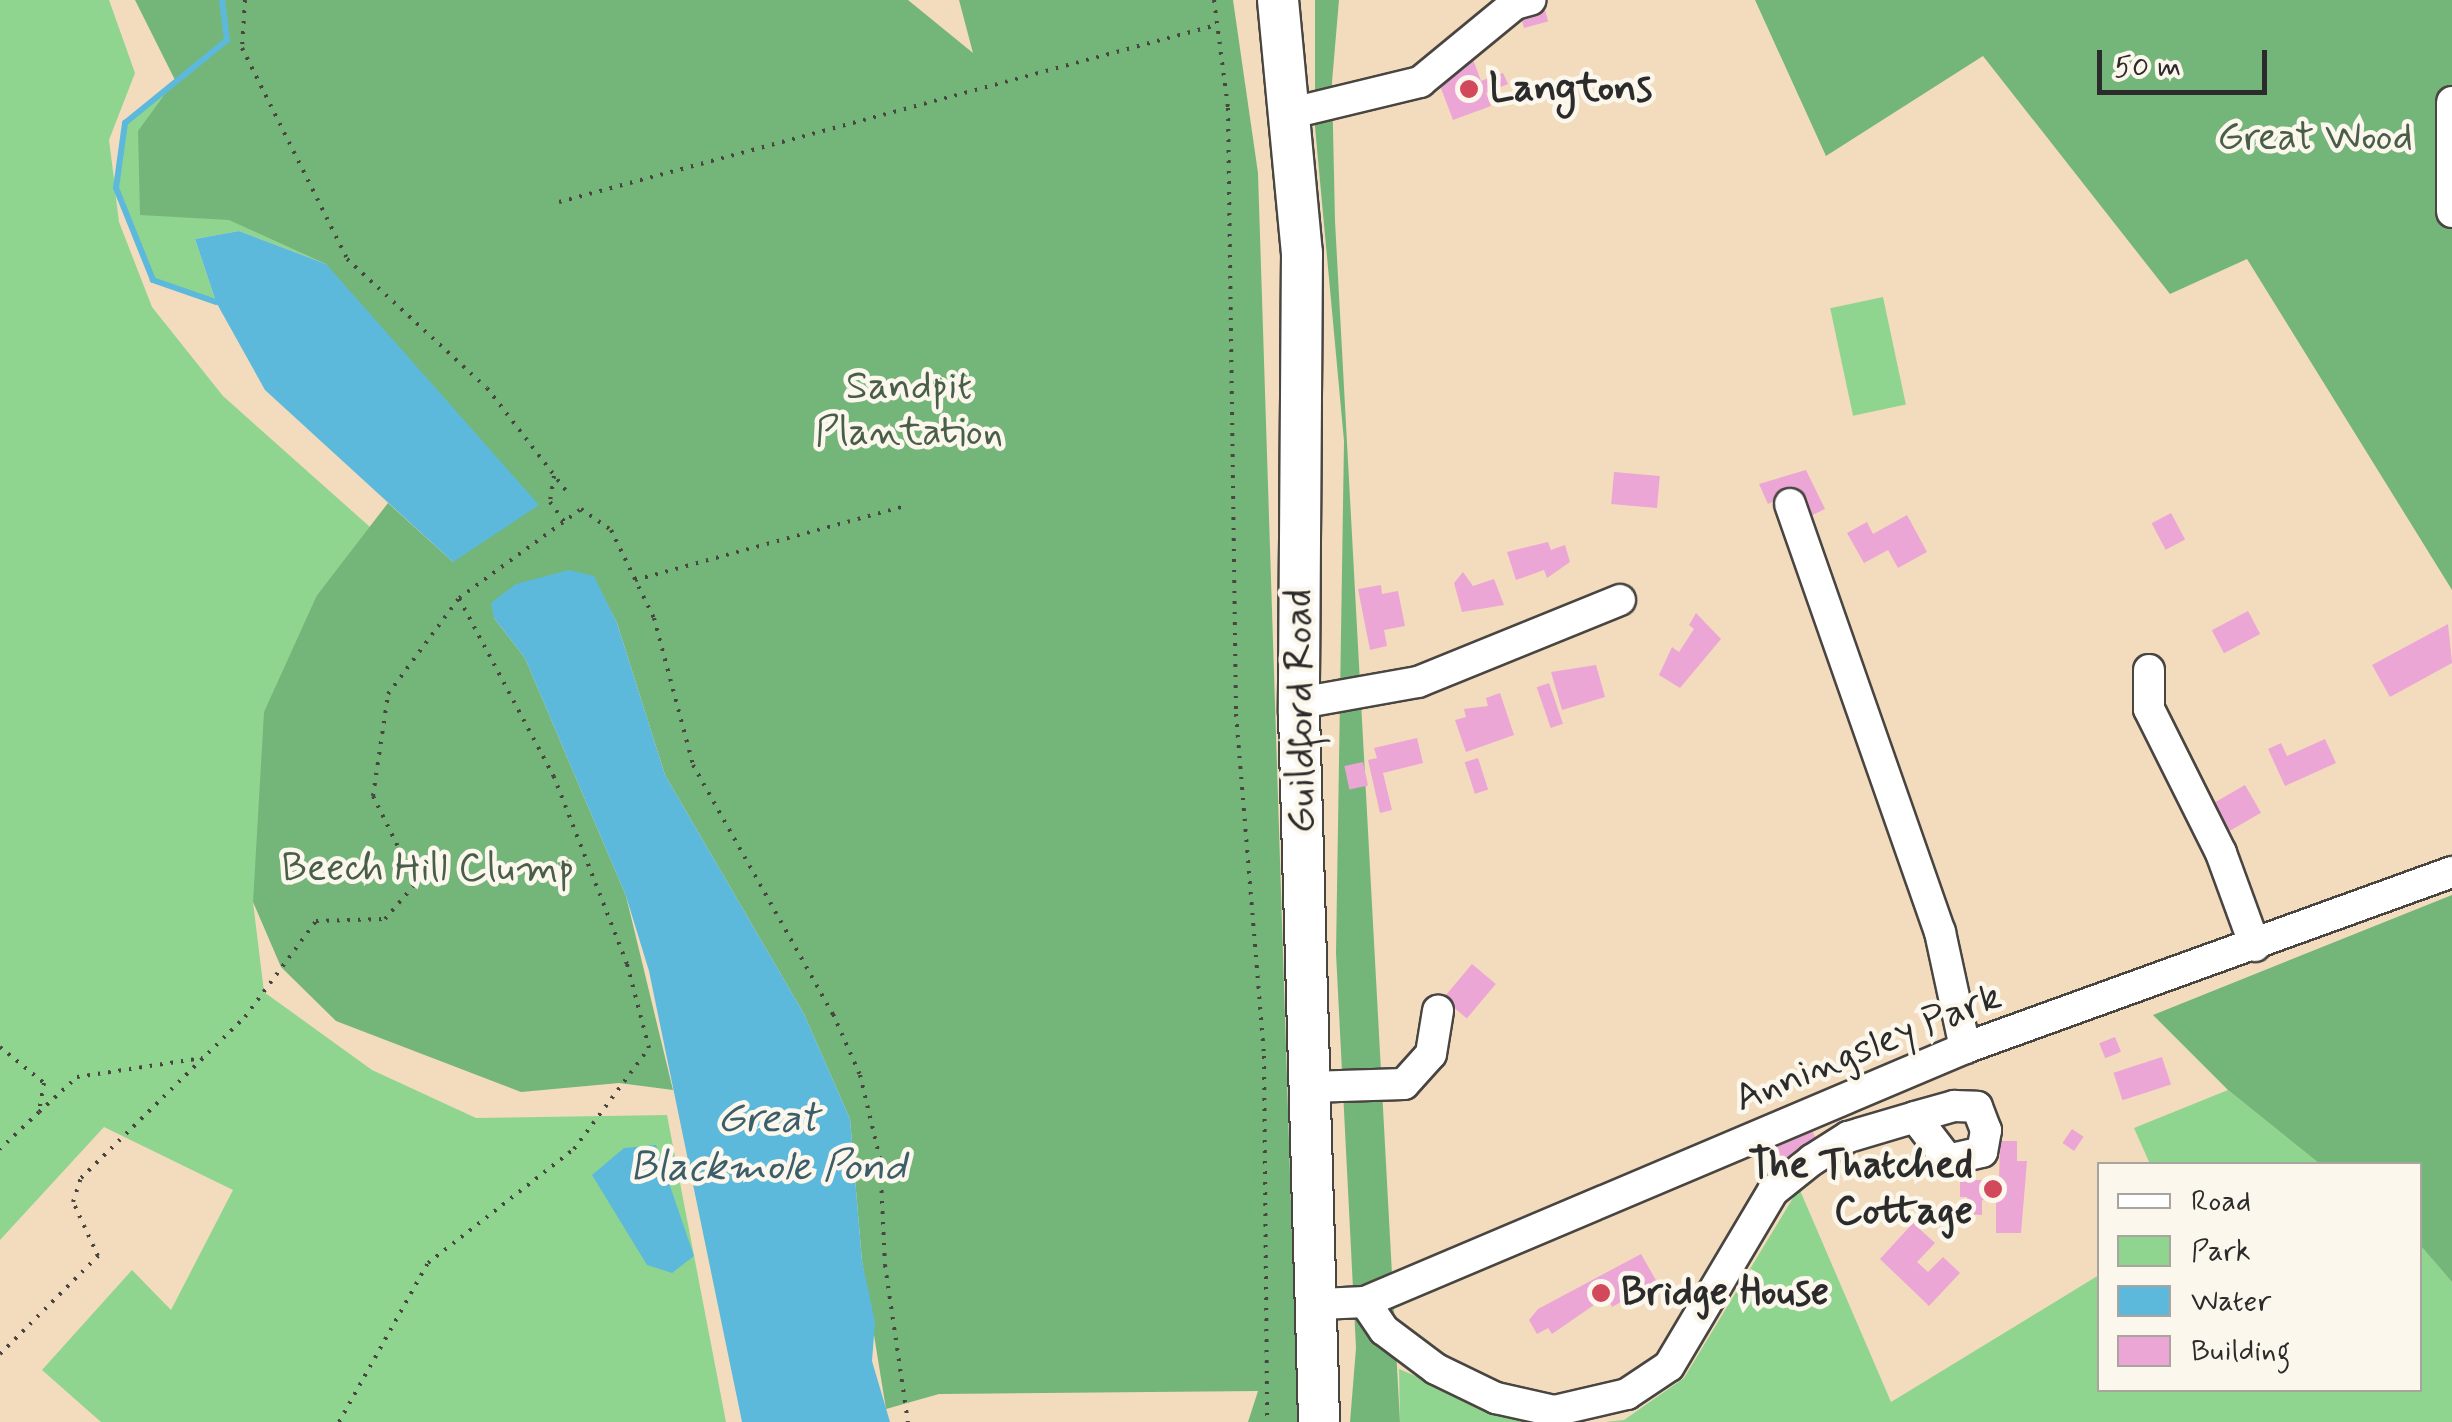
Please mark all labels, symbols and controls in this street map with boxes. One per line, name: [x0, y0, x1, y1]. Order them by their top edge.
scale bar: [2102, 30, 2272, 92]
text: 50 m: [2114, 48, 2181, 87]
place label: Langtons: [1489, 65, 1652, 113]
marker: Langtons: [1458, 78, 1480, 100]
park label: Great Wood: [2217, 114, 2413, 162]
park label: Sandpit Plantation: [815, 363, 1003, 457]
street label: Guildford Road: [1275, 589, 1327, 833]
park label: Beech Hill Clump: [282, 845, 574, 893]
street label: Anningsley Park: [1728, 973, 2008, 1123]
water label: Great Blackmole Pond: [630, 1095, 906, 1194]
place label: The Thatched Cottage: [1746, 1142, 1973, 1236]
legend: [2097, 1162, 2422, 1392]
marker: The Thatched Cottage: [1982, 1178, 2004, 1200]
text: Road: [2191, 1182, 2251, 1221]
text: Park: [2191, 1232, 2251, 1271]
place label: Bridge House: [1621, 1269, 1834, 1317]
marker: Bridge House: [1590, 1282, 1612, 1304]
text: Water: [2191, 1282, 2271, 1321]
text: Building: [2191, 1332, 2290, 1371]

